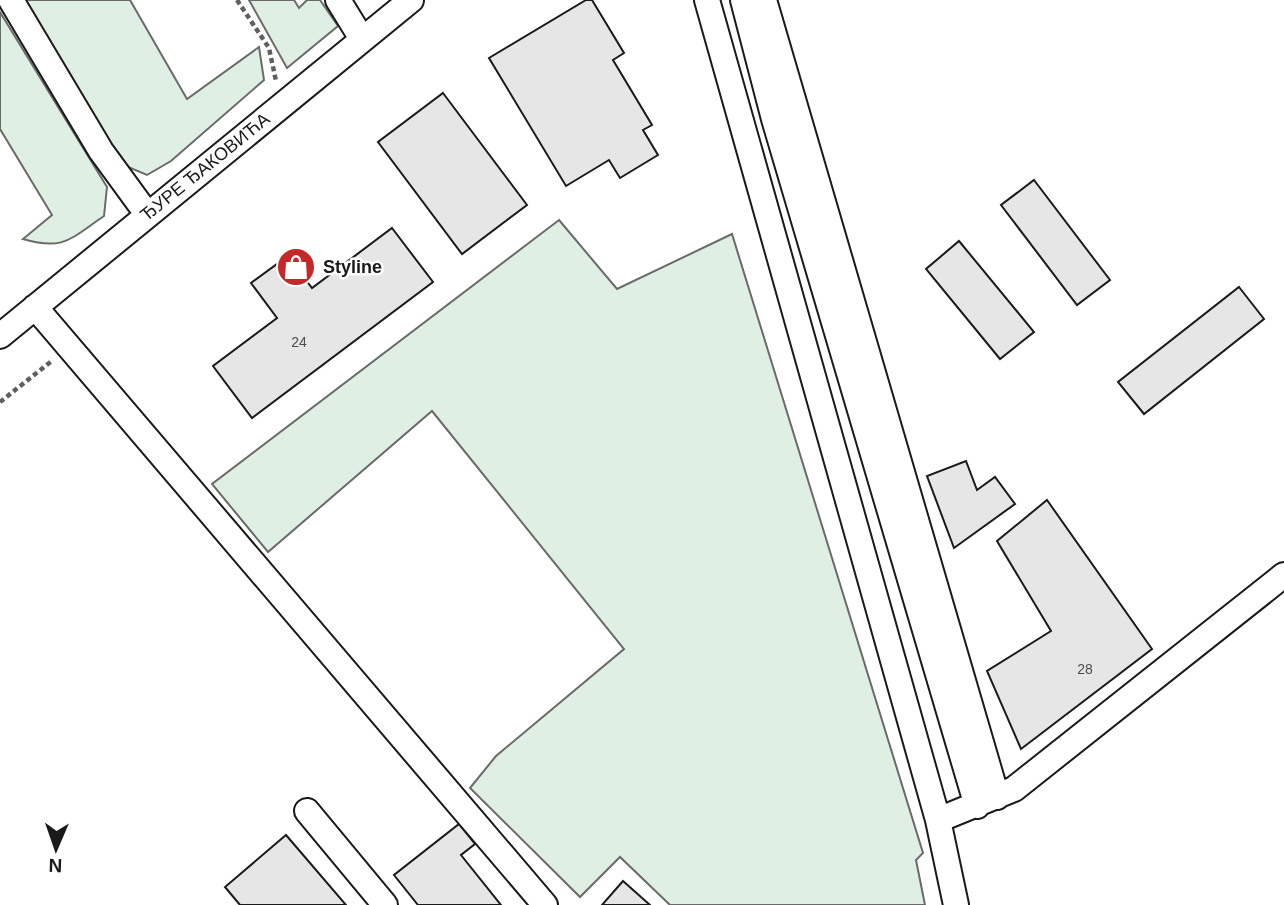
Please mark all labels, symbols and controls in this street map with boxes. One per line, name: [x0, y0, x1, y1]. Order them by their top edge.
street label: ЂУРЕ ЂАКОВИЋА: [136, 109, 274, 225]
shop icon: Styline: [275, 246, 317, 288]
place label: Styline: [323, 257, 382, 277]
house number: 24: [291, 334, 307, 350]
house number: 28: [1077, 661, 1093, 677]
north arrow: [21, 814, 91, 884]
text: N: [48, 855, 63, 876]

